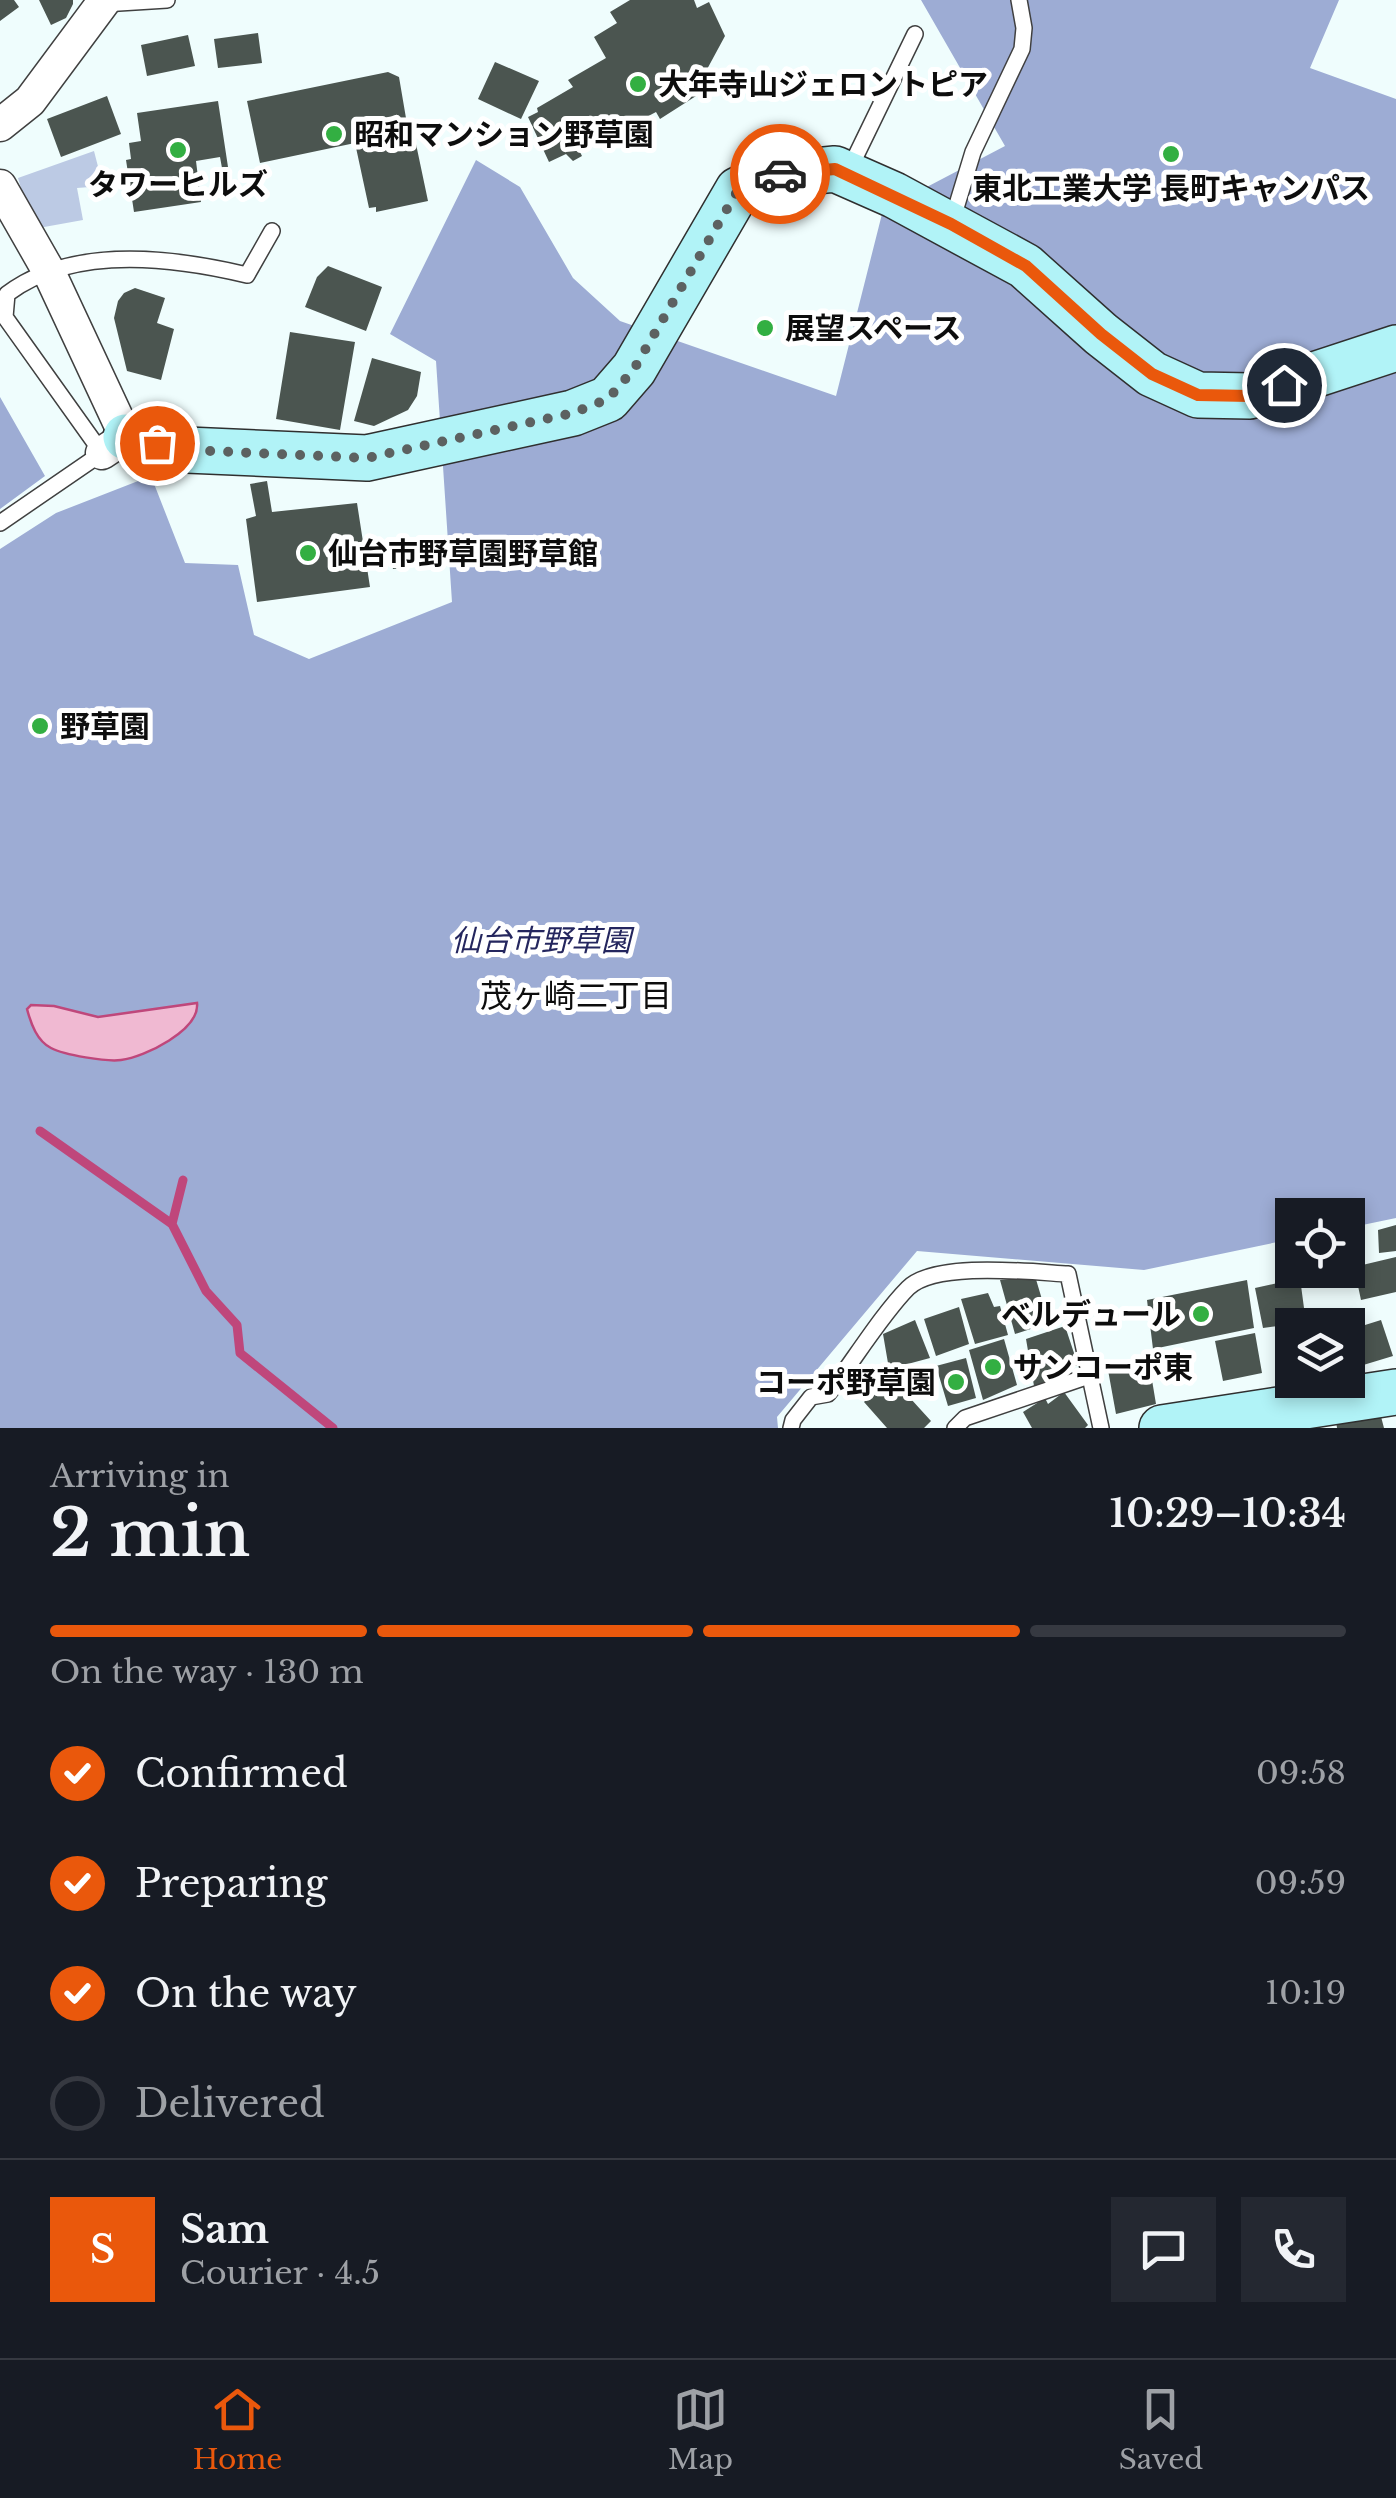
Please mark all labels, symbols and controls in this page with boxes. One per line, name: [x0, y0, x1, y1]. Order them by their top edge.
place label: 大年寺山ジェロントピア: [658, 66, 988, 103]
marker: 大年寺山ジェロントピア: [627, 73, 649, 95]
place label: 昭和マンション野草園: [354, 116, 654, 153]
marker: 昭和マンション野草園: [323, 123, 345, 145]
courier: [730, 124, 830, 224]
marker: タワーヒルズ: [167, 139, 189, 161]
marker: 東北工業大学 長町キャンパス: [1160, 143, 1182, 165]
icon: car: [753, 147, 808, 202]
place label: タワーヒルズ: [88, 166, 268, 203]
place label: 東北工業大学 長町キャンパス: [972, 170, 1370, 207]
place label: 展望スペース: [785, 310, 961, 347]
marker: 展望スペース: [754, 317, 776, 339]
pin: [1242, 343, 1327, 428]
icon: home: [1257, 358, 1312, 413]
pin: [115, 401, 200, 486]
icon: bag: [130, 416, 185, 471]
place label: 仙台市野草園野草館: [328, 535, 598, 572]
marker: 仙台市野草園野草館: [297, 542, 319, 564]
place label: 野草園: [60, 708, 150, 745]
marker: 野草園: [29, 715, 51, 737]
park label: 仙台市野草園: [451, 922, 635, 959]
district label: 茂ヶ崎二丁目: [480, 976, 672, 1016]
map controls: [1275, 1198, 1365, 1398]
button: locate: [1275, 1198, 1365, 1288]
place label: ベルデュール: [1001, 1296, 1181, 1333]
marker: ベルデュール: [1190, 1303, 1212, 1325]
button: layers: [1275, 1308, 1365, 1398]
place label: サンコーポ東: [1013, 1349, 1193, 1386]
marker: サンコーポ東: [982, 1356, 1004, 1378]
place label: コーポ野草園: [756, 1364, 936, 1401]
marker: コーポ野草園: [945, 1371, 967, 1393]
text: Arriving in: [50, 1456, 229, 1496]
text: 10:29–10:34: [1109, 1490, 1346, 1537]
text: 2 min: [50, 1493, 250, 1574]
text: On the way · 130 m: [50, 1652, 364, 1692]
icon: check: [50, 1746, 105, 1801]
text: Confirmed: [135, 1750, 348, 1797]
text: 09:58: [1256, 1753, 1346, 1793]
icon: check: [50, 1856, 105, 1911]
text: Preparing: [135, 1860, 327, 1907]
text: 09:59: [1255, 1863, 1346, 1903]
icon: check: [50, 1966, 105, 2021]
text: On the way: [135, 1970, 357, 2017]
text: 10:19: [1265, 1973, 1346, 2013]
text: Delivered: [135, 2080, 325, 2127]
button: chat: [1111, 2197, 1216, 2302]
button: phone: [1241, 2197, 1346, 2302]
text: Sam: [180, 2206, 269, 2253]
text: S: [90, 2226, 115, 2273]
text: Courier · 4.5: [180, 2253, 380, 2293]
tab: Home: [193, 2382, 282, 2477]
tab: Map: [668, 2382, 733, 2477]
tab: Saved: [1119, 2382, 1203, 2477]

